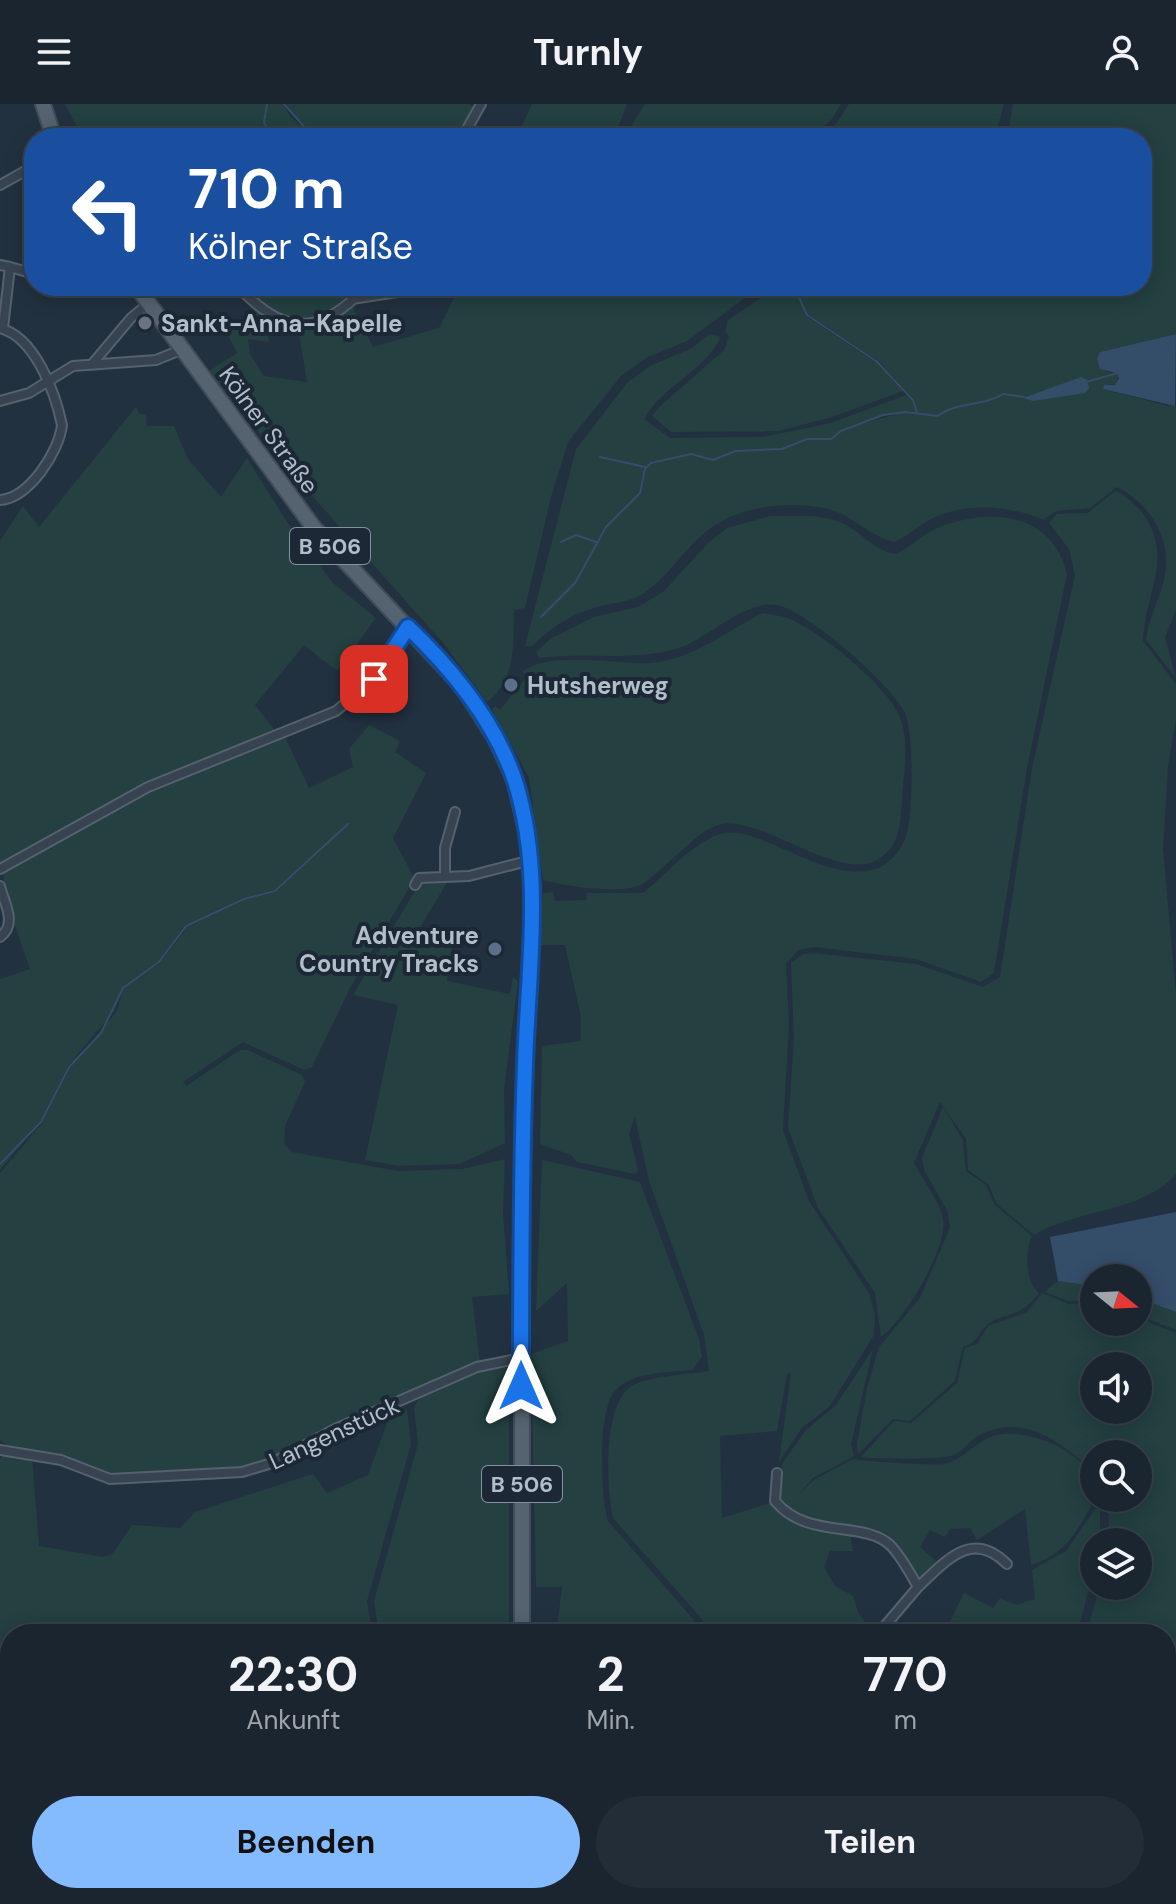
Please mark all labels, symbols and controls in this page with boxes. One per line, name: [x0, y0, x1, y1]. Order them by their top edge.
text: Turnly: [533, 29, 643, 76]
icon: menu: [32, 30, 76, 74]
icon: person: [1100, 30, 1144, 74]
text: 710 m: [188, 152, 345, 225]
icon: left: [56, 160, 160, 264]
text: Kölner Straße: [188, 223, 413, 270]
place label: Sankt-Anna-Kapelle: [161, 308, 403, 339]
marker: Sankt-Anna-Kapelle: [136, 314, 154, 332]
street label: Kölner Straße: [212, 360, 326, 500]
road number: B 506: [290, 528, 370, 564]
pin: [340, 645, 408, 713]
icon: arrive: [352, 657, 396, 701]
place label: Hutsherweg: [527, 670, 669, 701]
marker: Hutsherweg: [502, 676, 520, 694]
place label: Adventure Country Tracks: [299, 920, 479, 979]
marker: Adventure Country Tracks: [486, 940, 504, 958]
north arrow: [1080, 1264, 1152, 1336]
map controls: [1080, 1264, 1152, 1600]
position arrow: [479, 1344, 563, 1428]
button: sound: [1080, 1352, 1152, 1424]
street label: Langenstück: [264, 1389, 404, 1477]
button: search: [1080, 1440, 1152, 1512]
road number: B 506: [482, 1466, 562, 1502]
button: layers: [1080, 1528, 1152, 1600]
text: 22:30: [228, 1643, 358, 1706]
text: 2: [597, 1643, 624, 1706]
text: 770: [863, 1643, 948, 1706]
text: Ankunft: [246, 1703, 340, 1737]
text: Min.: [587, 1703, 635, 1737]
text: m: [894, 1703, 917, 1737]
button: Beenden: [32, 1796, 580, 1888]
button: Teilen: [596, 1796, 1144, 1888]

